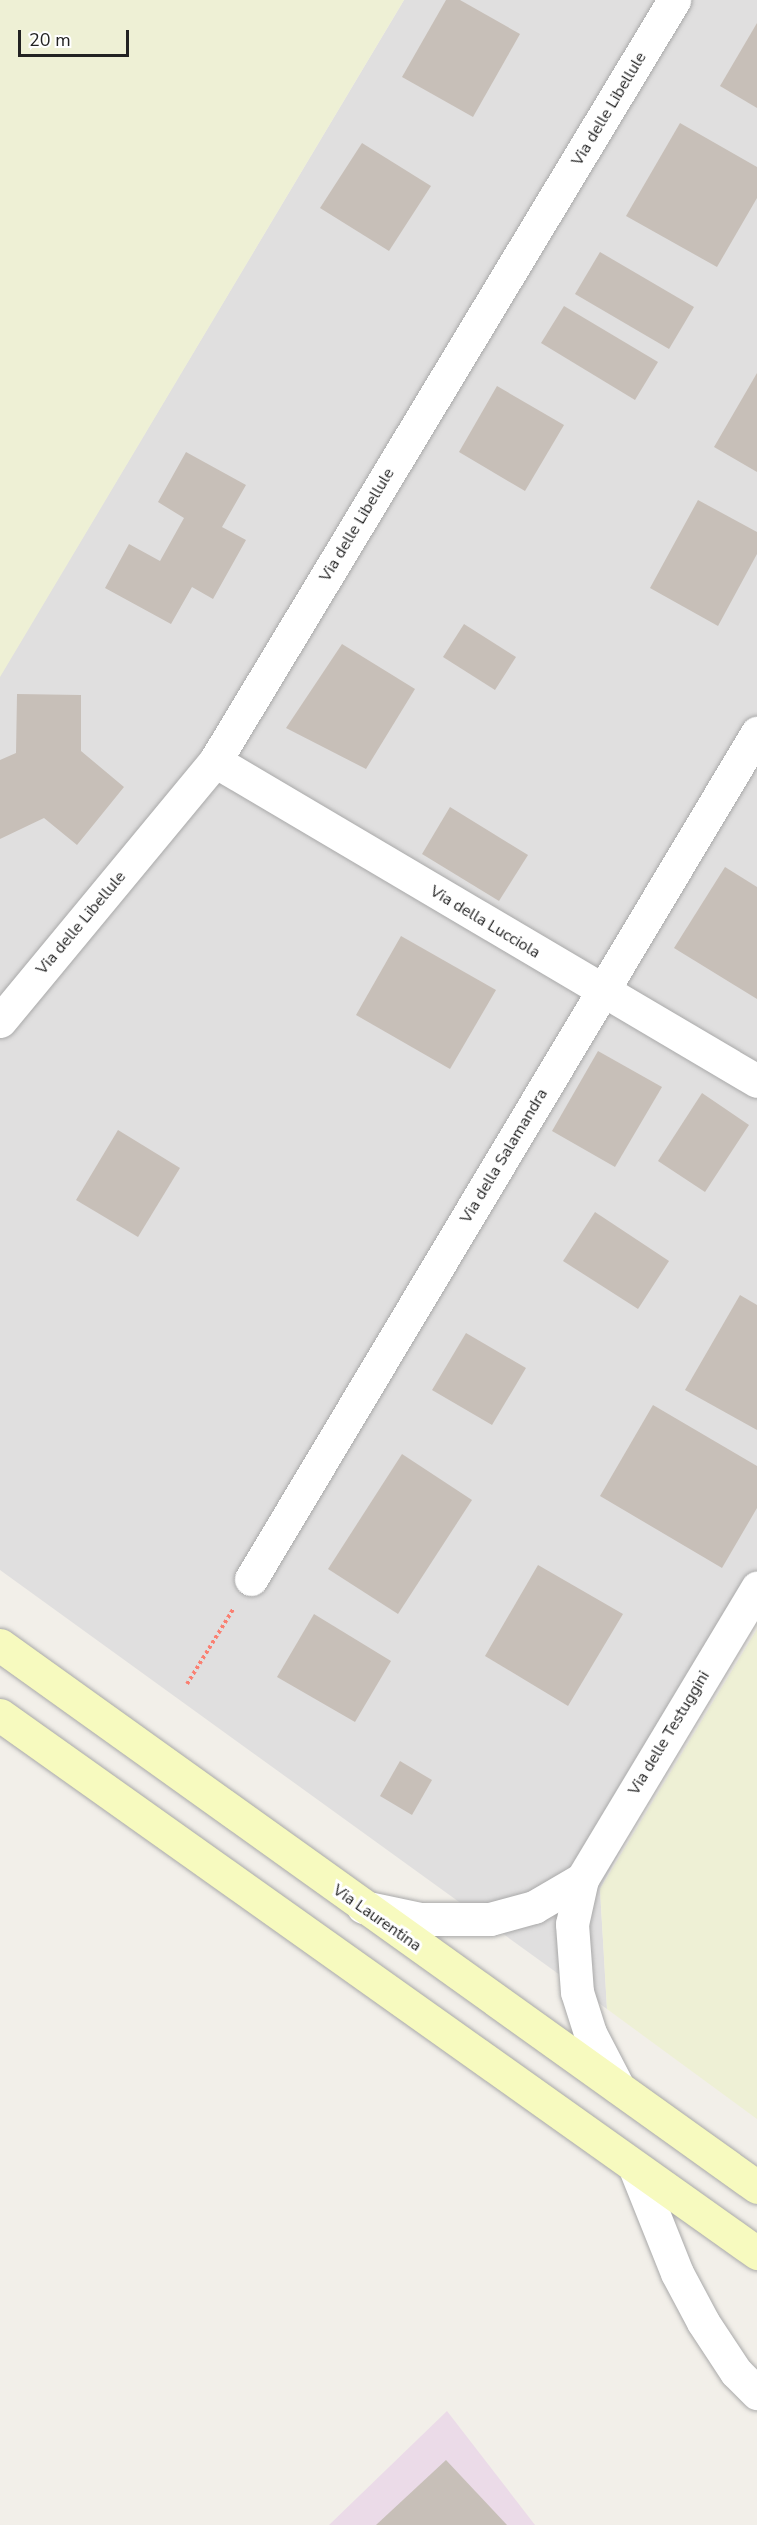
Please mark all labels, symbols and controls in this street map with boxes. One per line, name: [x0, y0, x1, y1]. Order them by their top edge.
scale bar: [21, 18, 132, 56]
text: 20 m: [29, 28, 71, 52]
street label: Via delle Libellule: [568, 49, 650, 169]
street label: Via delle Libellule: [316, 465, 398, 585]
street label: Via delle Libellule: [32, 867, 130, 979]
street label: Via della Lucciola: [426, 882, 544, 962]
street label: Via della Salamandra: [456, 1085, 552, 1227]
street label: Via delle Testuggini: [624, 1667, 714, 1799]
street label: Via Laurentina: [329, 1880, 425, 1956]

